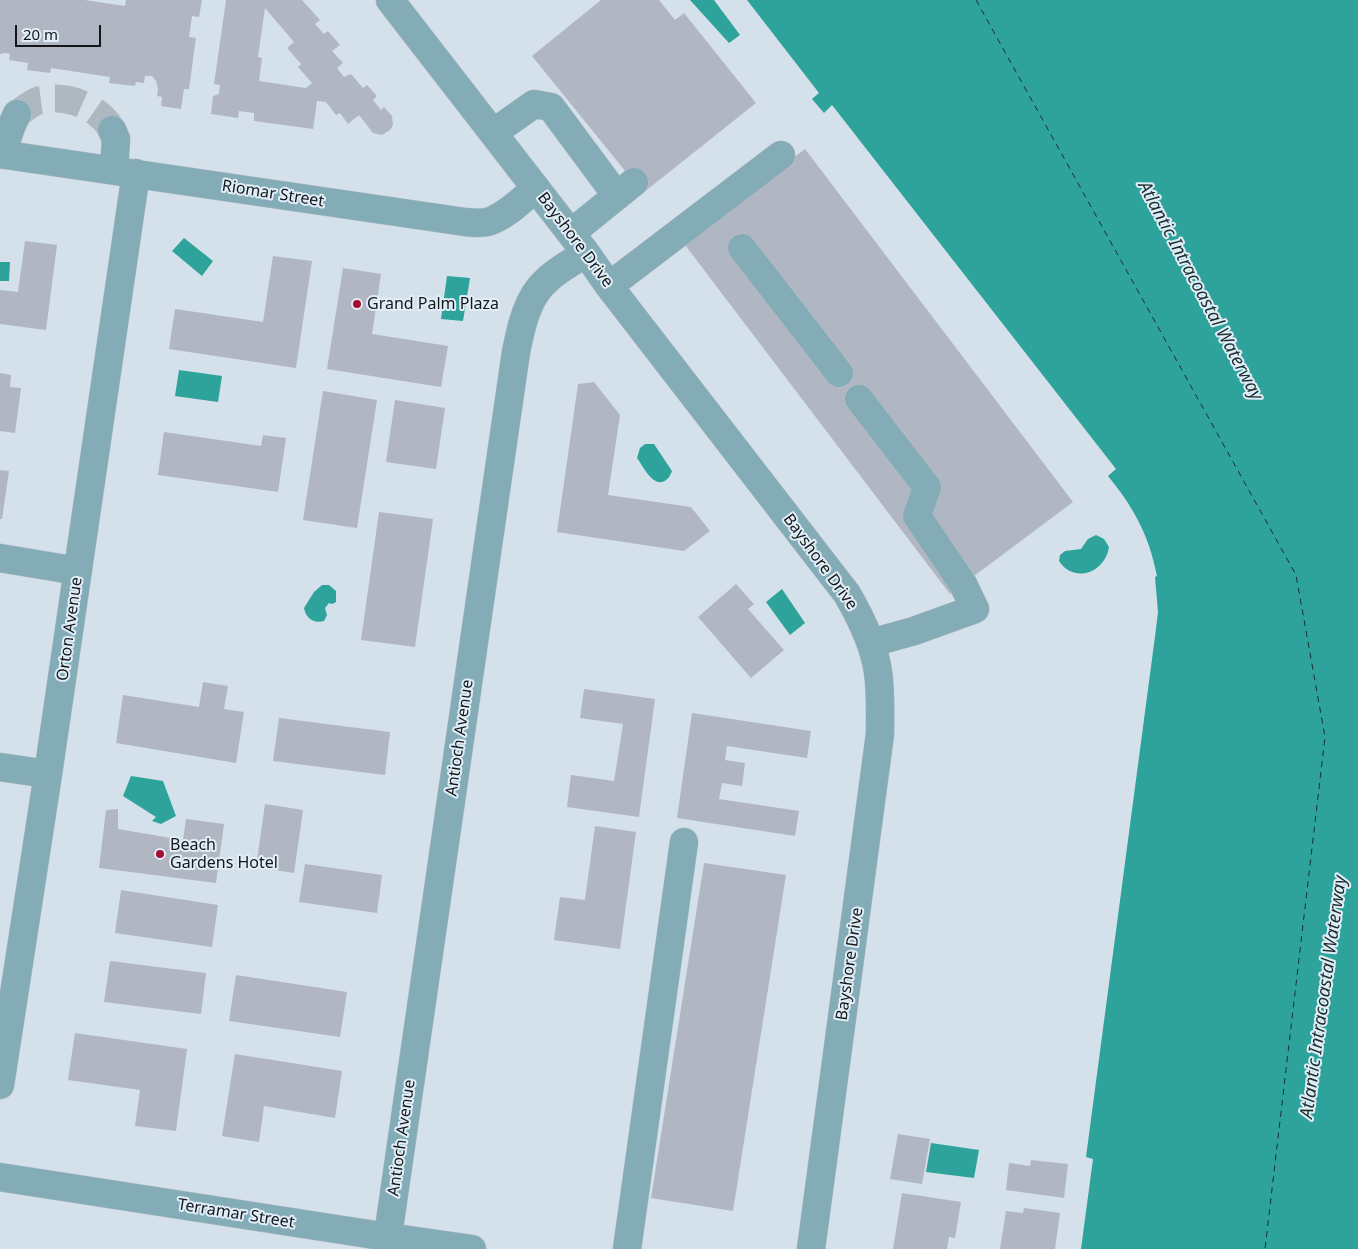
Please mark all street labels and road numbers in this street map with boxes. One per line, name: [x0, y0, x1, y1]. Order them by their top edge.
street label: Riomar Street: [221, 176, 325, 212]
street label: Bayshore Drive: [533, 189, 617, 291]
street label: Bayshore Drive: [779, 510, 861, 614]
street label: Orton Avenue: [53, 576, 87, 682]
street label: Antioch Avenue: [442, 678, 478, 798]
street label: Bayshore Drive: [833, 906, 867, 1022]
street label: Antioch Avenue: [384, 1078, 420, 1198]
street label: Terramar Street: [176, 1195, 296, 1233]

